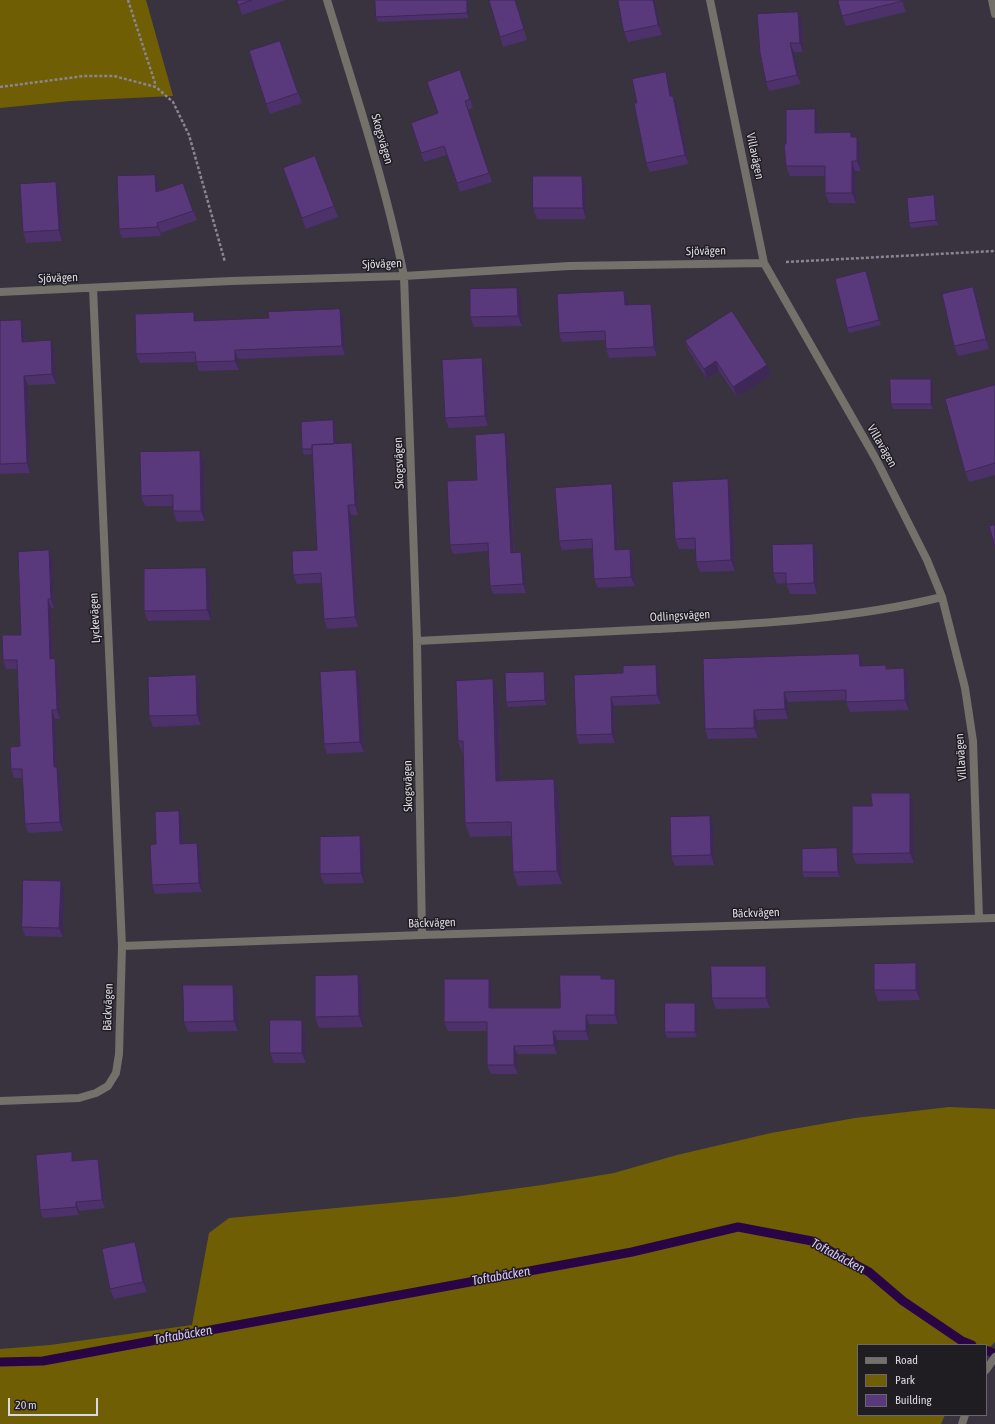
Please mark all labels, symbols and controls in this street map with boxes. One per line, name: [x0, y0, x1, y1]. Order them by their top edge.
street label: Skogsvägen: [368, 112, 396, 166]
street label: Villavägen: [743, 131, 767, 181]
street label: Sjövägen: [686, 243, 726, 259]
street label: Sjövägen: [362, 256, 402, 272]
street label: Sjövägen: [38, 270, 78, 286]
street label: Villavägen: [864, 422, 900, 470]
street label: Skogsvägen: [391, 437, 407, 489]
street label: Lyckevägen: [86, 592, 104, 644]
street label: Odlingsvägen: [649, 607, 711, 625]
street label: Villavägen: [952, 733, 970, 781]
street label: Skogsvägen: [400, 760, 416, 812]
street label: Bäckvägen: [732, 905, 780, 921]
street label: Bäckvägen: [408, 915, 456, 931]
street label: Bäckvägen: [100, 983, 116, 1031]
water label: Toftabäcken: [808, 1235, 868, 1277]
water label: Toftabäcken: [471, 1263, 531, 1289]
water label: Toftabäcken: [153, 1322, 213, 1348]
legend: [857, 1344, 987, 1416]
text: Road: [895, 1353, 918, 1367]
text: Park: [895, 1373, 915, 1387]
scale bar: [10, 1390, 100, 1416]
text: Building: [895, 1393, 932, 1407]
text: 20 m: [15, 1398, 37, 1412]

